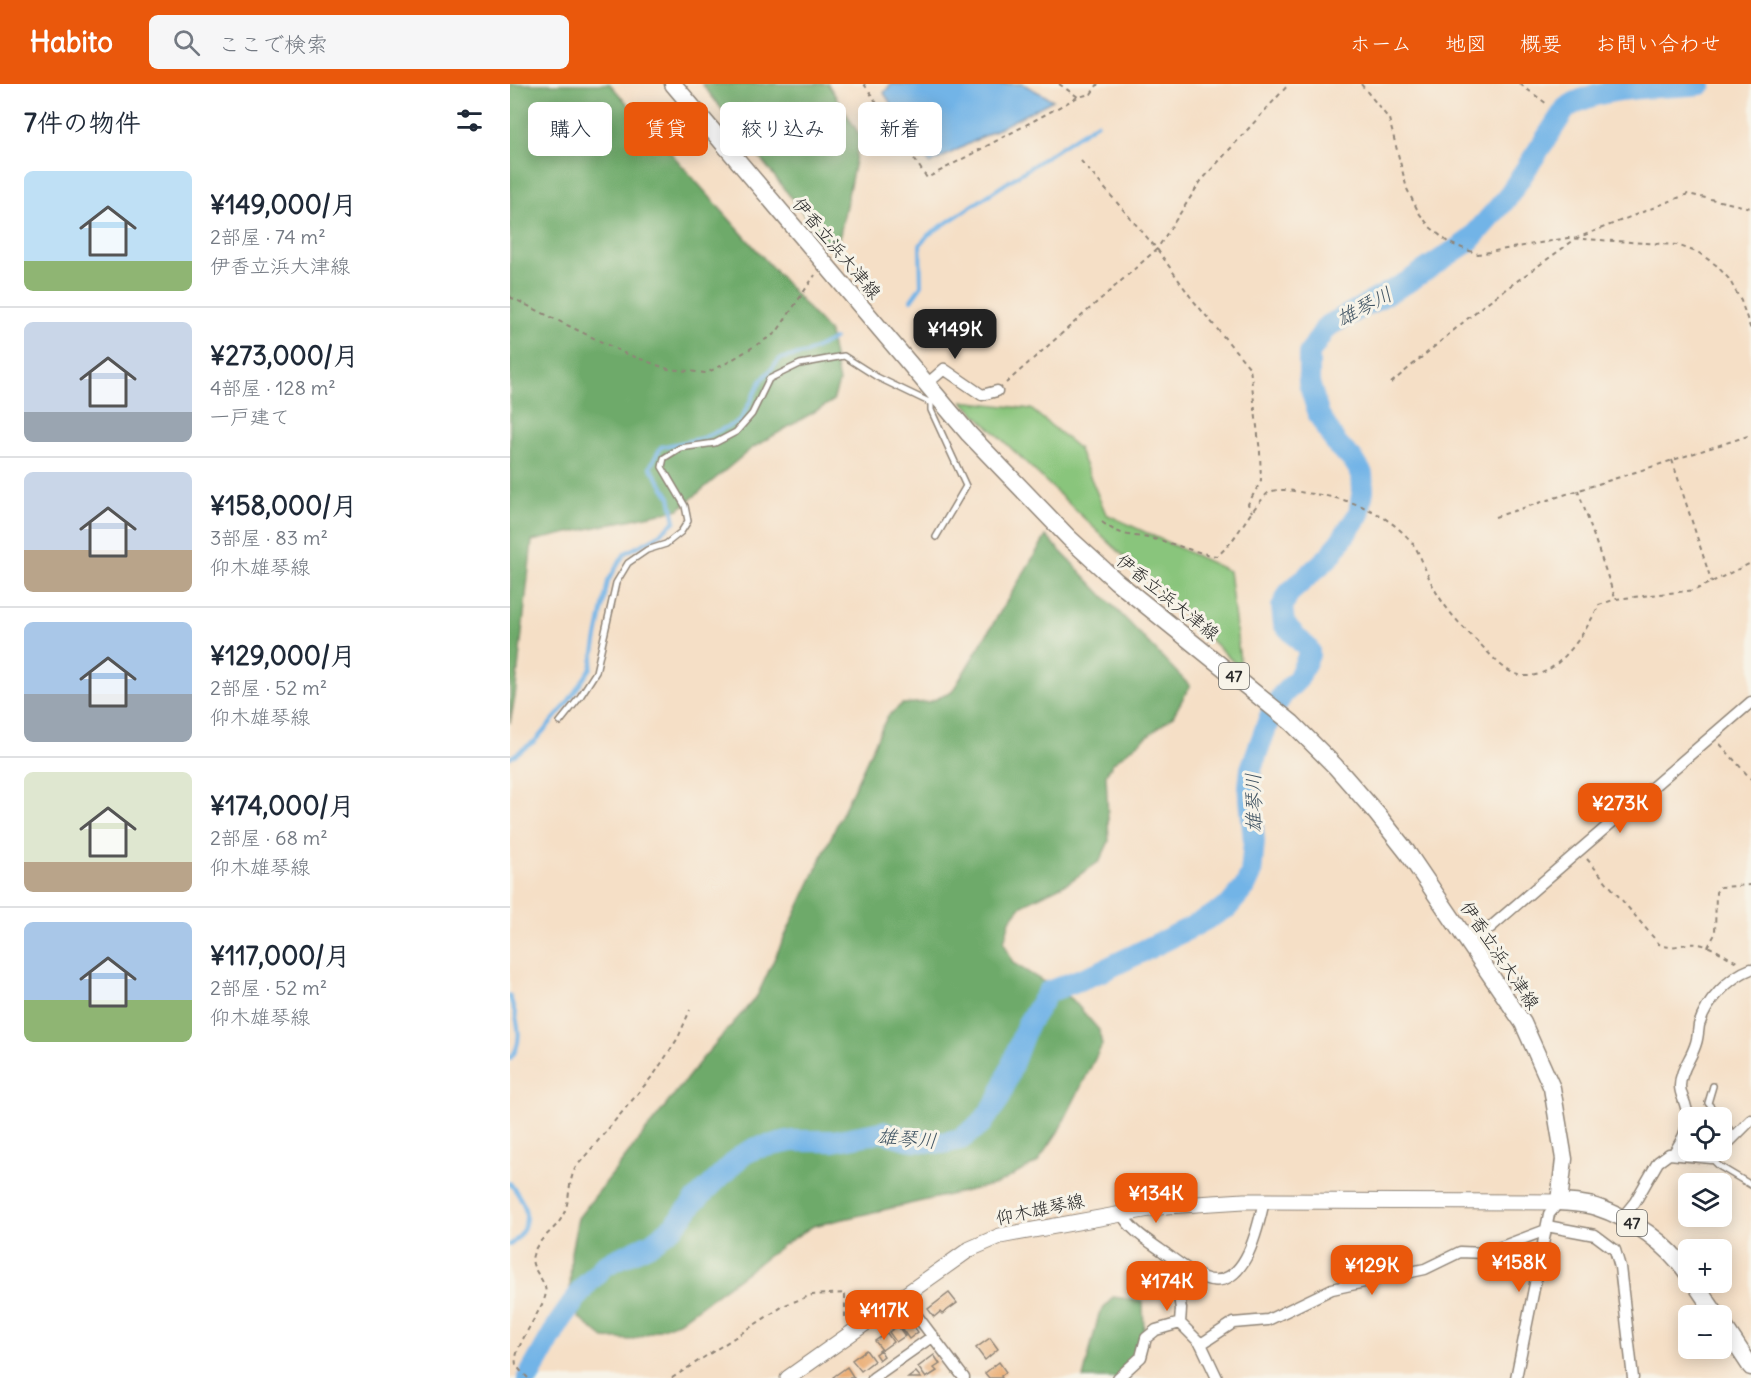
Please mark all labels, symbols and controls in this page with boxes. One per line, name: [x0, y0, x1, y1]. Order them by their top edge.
search box: [149, 15, 569, 69]
text: Habito: [30, 24, 113, 60]
icon: search: [170, 26, 203, 59]
text: ここで検索: [218, 30, 328, 58]
text: ホーム: [1350, 30, 1412, 57]
text: 地図: [1445, 30, 1487, 57]
text: 概要: [1520, 30, 1562, 57]
text: お問い合わせ: [1595, 30, 1721, 57]
chip: 購入: [528, 102, 612, 156]
chip: 賃貸: [624, 102, 708, 156]
chip: 絞り込み: [720, 102, 846, 156]
chip: 新着: [858, 102, 942, 156]
icon: filters: [453, 104, 486, 137]
text: 7件の物件: [24, 106, 141, 139]
text: ¥149,000/月: [210, 188, 357, 221]
street label: 伊香立浜大津線: [788, 192, 886, 304]
icon: home: [72, 195, 144, 267]
text: 2部屋 · 74 m²: [210, 224, 326, 249]
text: 伊香立浜大津線: [210, 253, 350, 278]
water label: 雄琴川: [1332, 281, 1396, 331]
pin: ¥149K: [913, 309, 997, 360]
text: ¥149K: [927, 316, 983, 341]
text: ¥273,000/月: [210, 339, 359, 372]
icon: home: [72, 346, 144, 418]
text: 4部屋 · 128 m²: [210, 375, 336, 400]
text: 一戸建て: [210, 404, 290, 429]
text: ¥158,000/月: [210, 489, 357, 522]
icon: home: [72, 496, 144, 568]
text: 3部屋 · 83 m²: [210, 525, 328, 550]
street label: 伊香立浜大津線: [1112, 548, 1224, 646]
text: 仰木雄琴線: [210, 554, 310, 579]
text: ¥129,000/月: [210, 639, 356, 672]
icon: home: [72, 646, 144, 718]
road number: 47: [1219, 663, 1249, 689]
text: 2部屋 · 52 m²: [210, 675, 327, 700]
text: 仰木雄琴線: [210, 704, 310, 729]
water label: 雄琴川: [1240, 773, 1266, 833]
pin: ¥273K: [1578, 783, 1662, 834]
text: ¥174,000/月: [210, 789, 355, 822]
text: ¥273K: [1592, 790, 1648, 815]
icon: home: [72, 796, 144, 868]
text: 2部屋 · 68 m²: [210, 825, 328, 850]
text: 仰木雄琴線: [210, 854, 310, 879]
street label: 伊香立浜大津線: [1455, 896, 1545, 1014]
text: ¥117,000/月: [210, 939, 351, 972]
icon: home: [72, 946, 144, 1018]
text: 2部屋 · 52 m²: [210, 975, 327, 1000]
text: 仰木雄琴線: [210, 1004, 310, 1029]
map controls: [1678, 1107, 1732, 1359]
button: locate: [1678, 1107, 1732, 1161]
water label: 雄琴川: [876, 1123, 938, 1153]
pin: ¥134K: [1114, 1173, 1198, 1224]
button: layers: [1678, 1173, 1732, 1227]
text: ¥134K: [1129, 1180, 1183, 1205]
street label: 仰木雄琴線: [994, 1188, 1086, 1230]
road number: 47: [1617, 1210, 1647, 1236]
button: +: [1678, 1239, 1732, 1293]
pin: ¥158K: [1477, 1242, 1561, 1293]
pin: ¥129K: [1330, 1245, 1414, 1296]
text: ¥158K: [1491, 1249, 1547, 1274]
text: ¥129K: [1345, 1252, 1399, 1277]
pin: ¥174K: [1125, 1261, 1209, 1312]
text: ¥174K: [1141, 1268, 1193, 1293]
pin: ¥117K: [842, 1290, 926, 1341]
text: ¥117K: [859, 1297, 909, 1322]
button: −: [1678, 1305, 1732, 1359]

